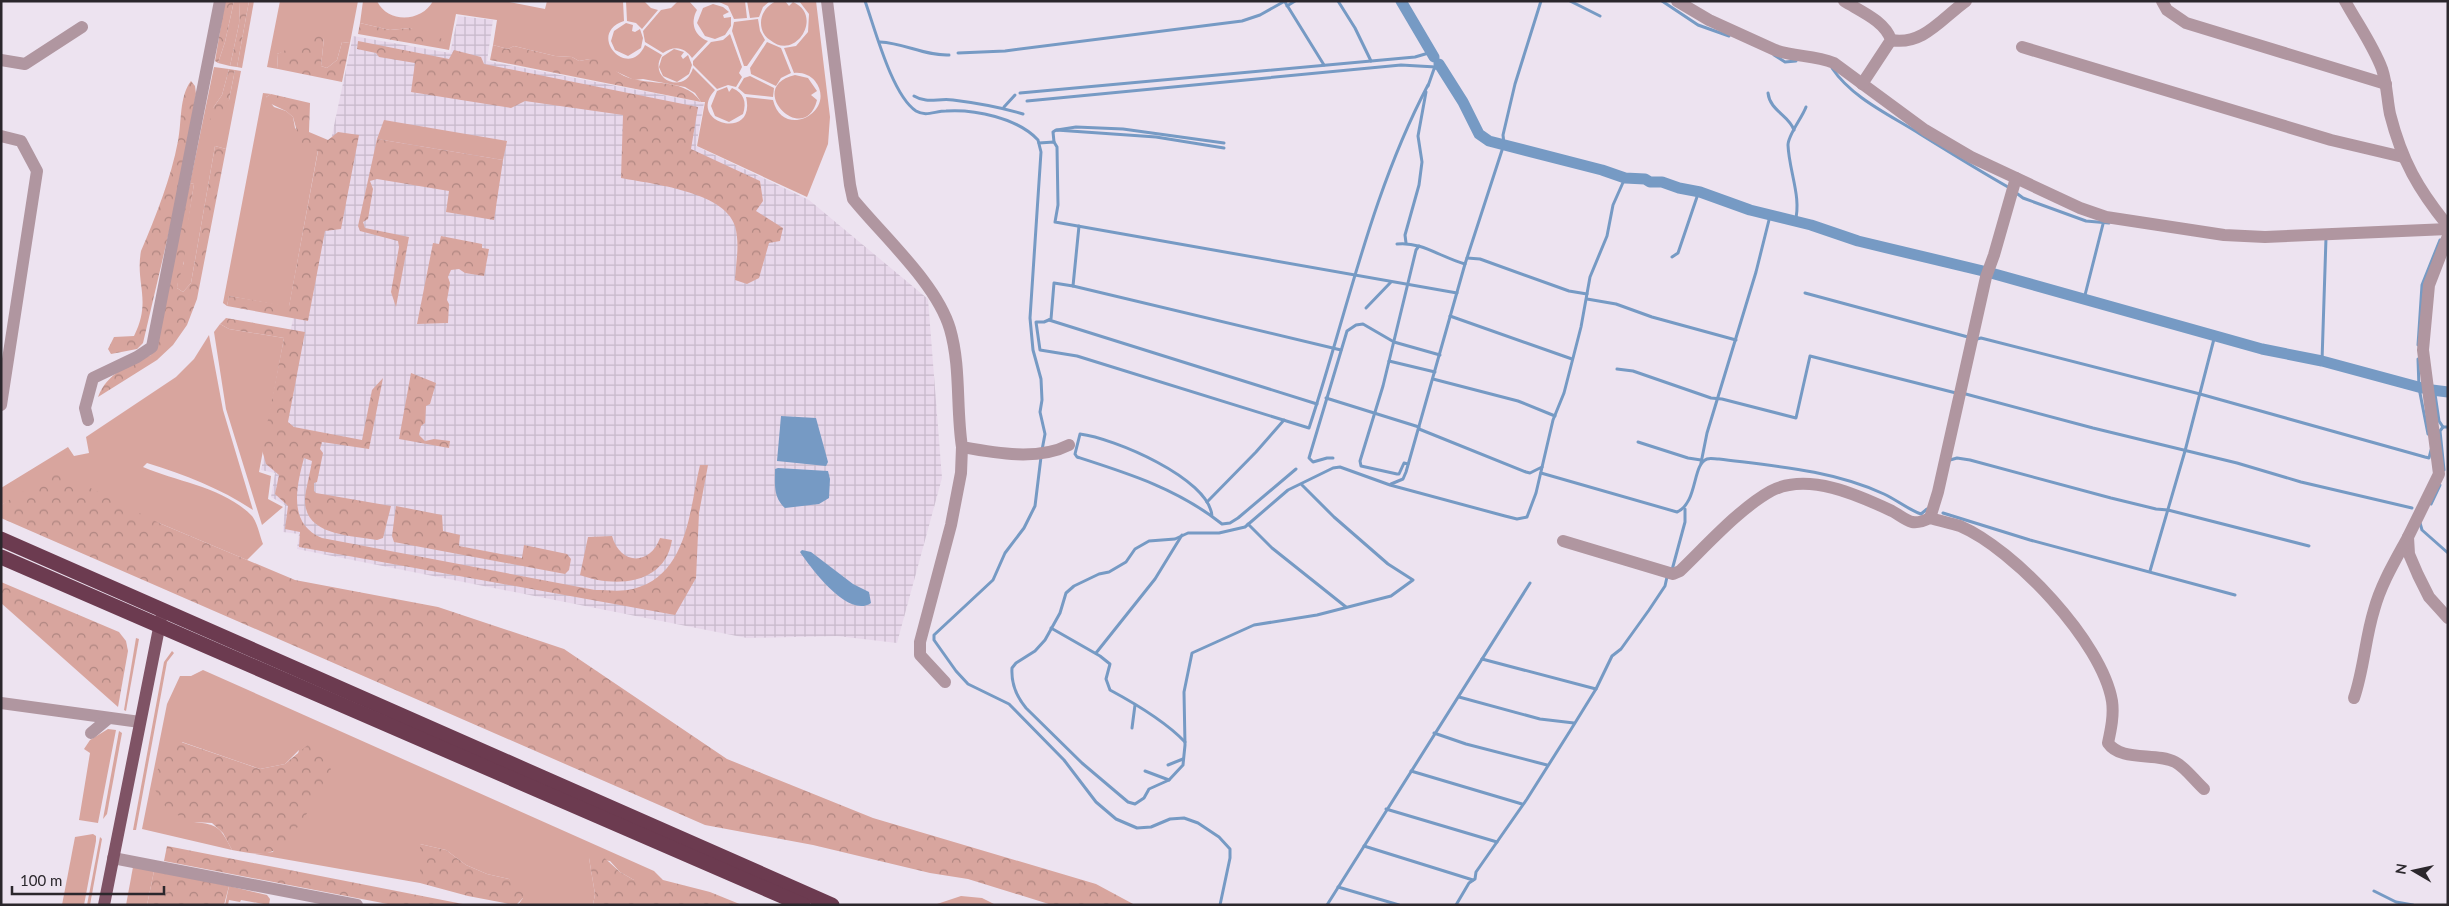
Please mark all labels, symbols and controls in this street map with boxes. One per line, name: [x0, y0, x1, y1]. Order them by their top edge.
north arrow: [2389, 846, 2439, 896]
text: N: [2391, 862, 2410, 876]
scale bar: [12, 864, 165, 896]
text: 100 m: [20, 871, 62, 889]

